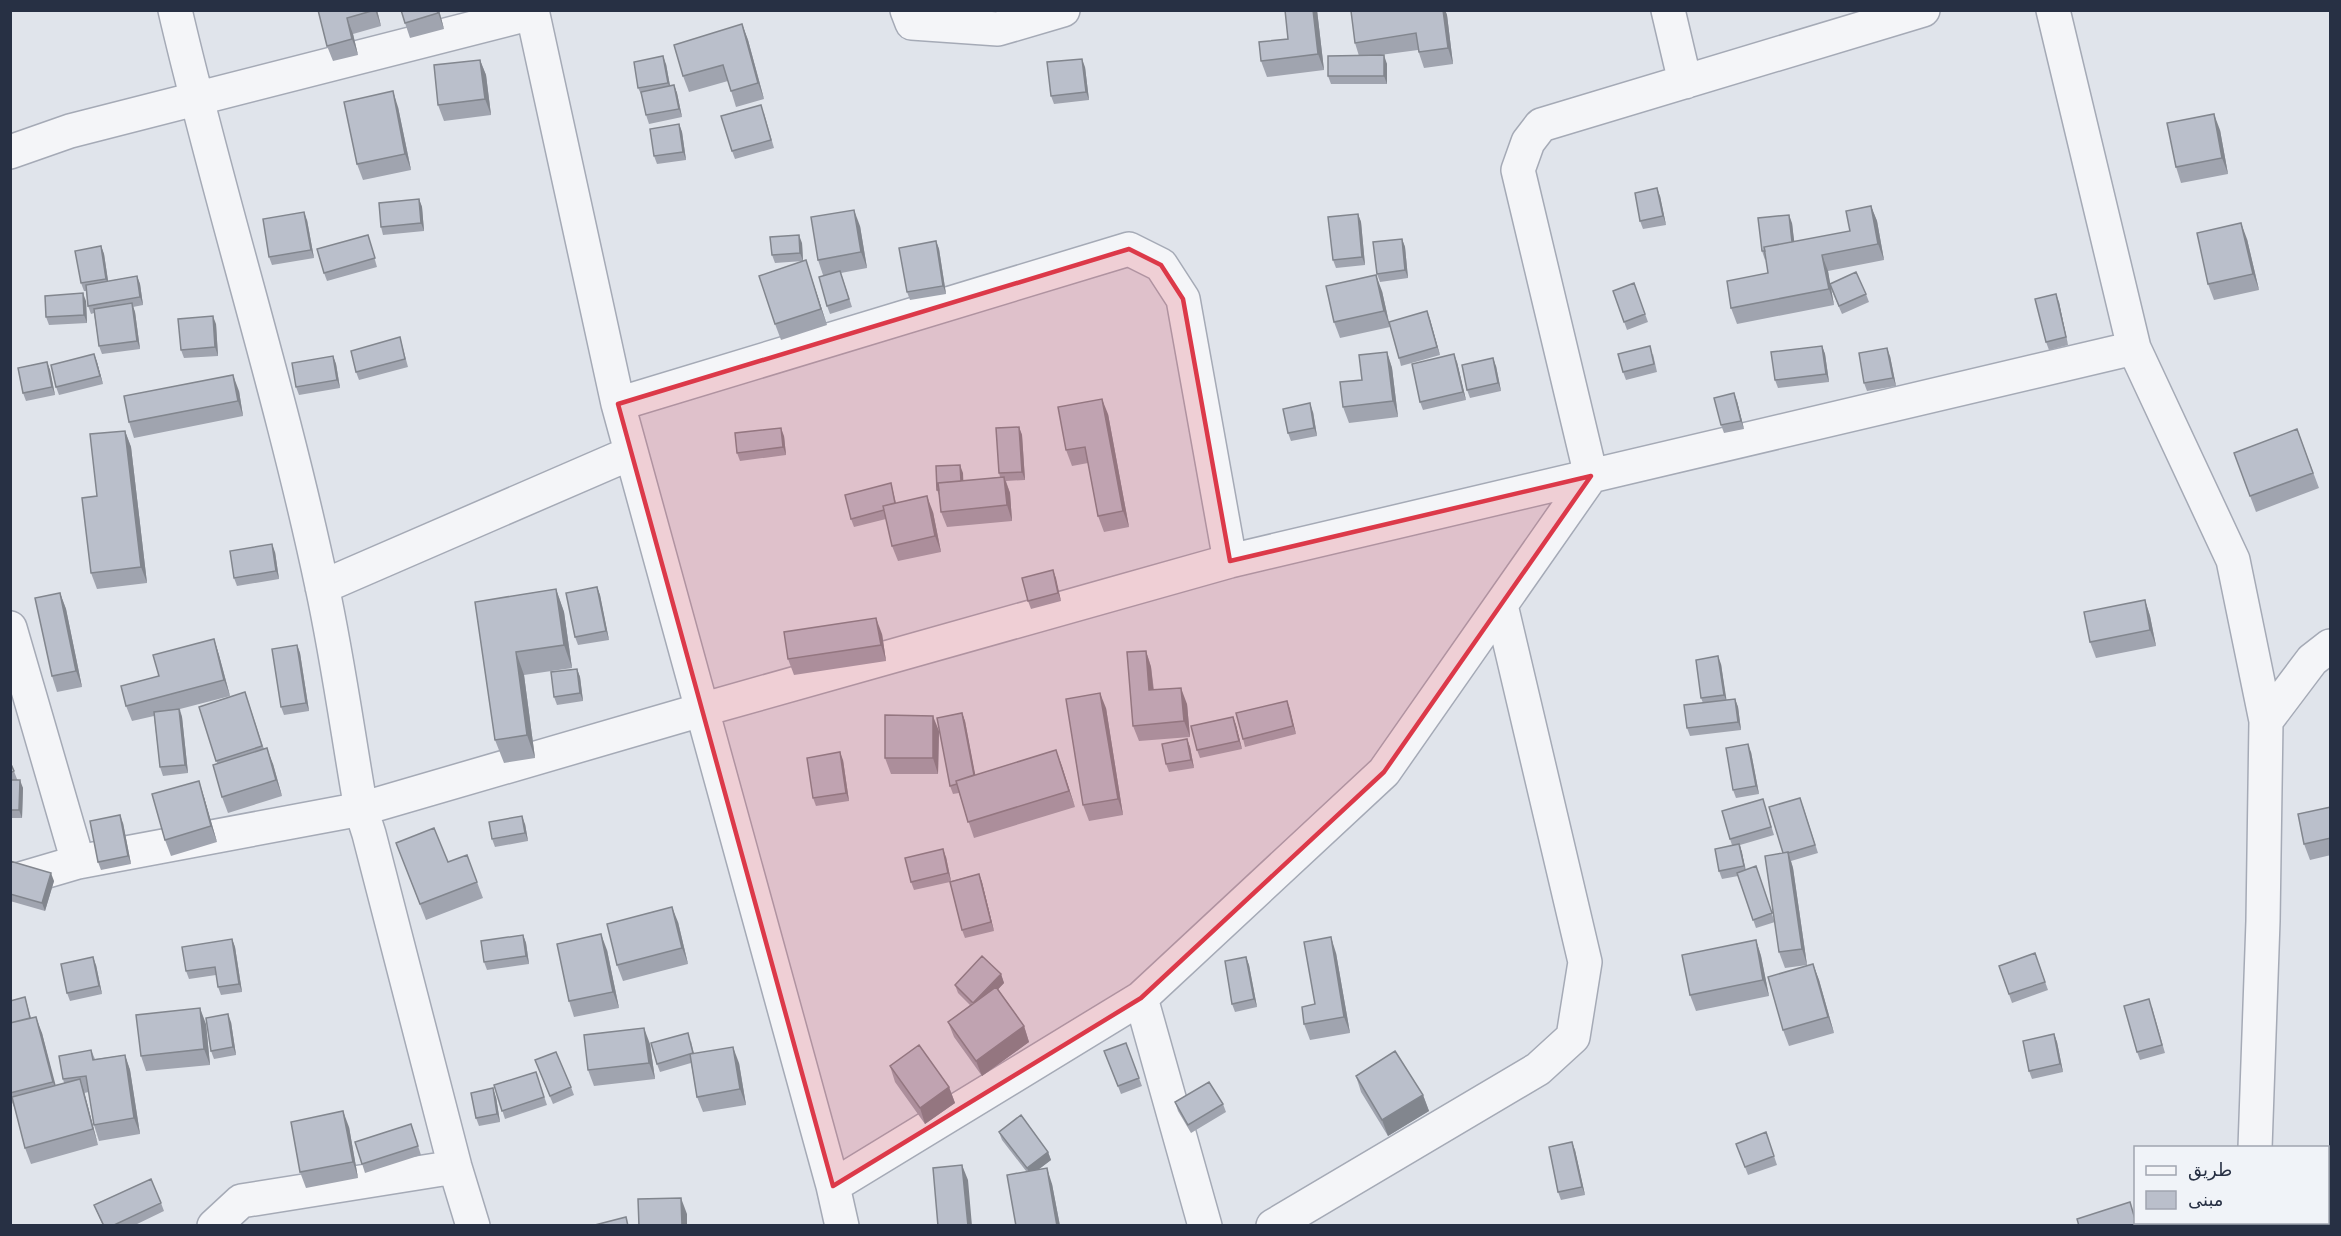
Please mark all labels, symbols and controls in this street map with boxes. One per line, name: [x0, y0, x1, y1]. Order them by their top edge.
legend: [2134, 1146, 2329, 1224]
text: طريق: [2188, 1159, 2232, 1181]
text: مبنى: [2188, 1189, 2224, 1210]

